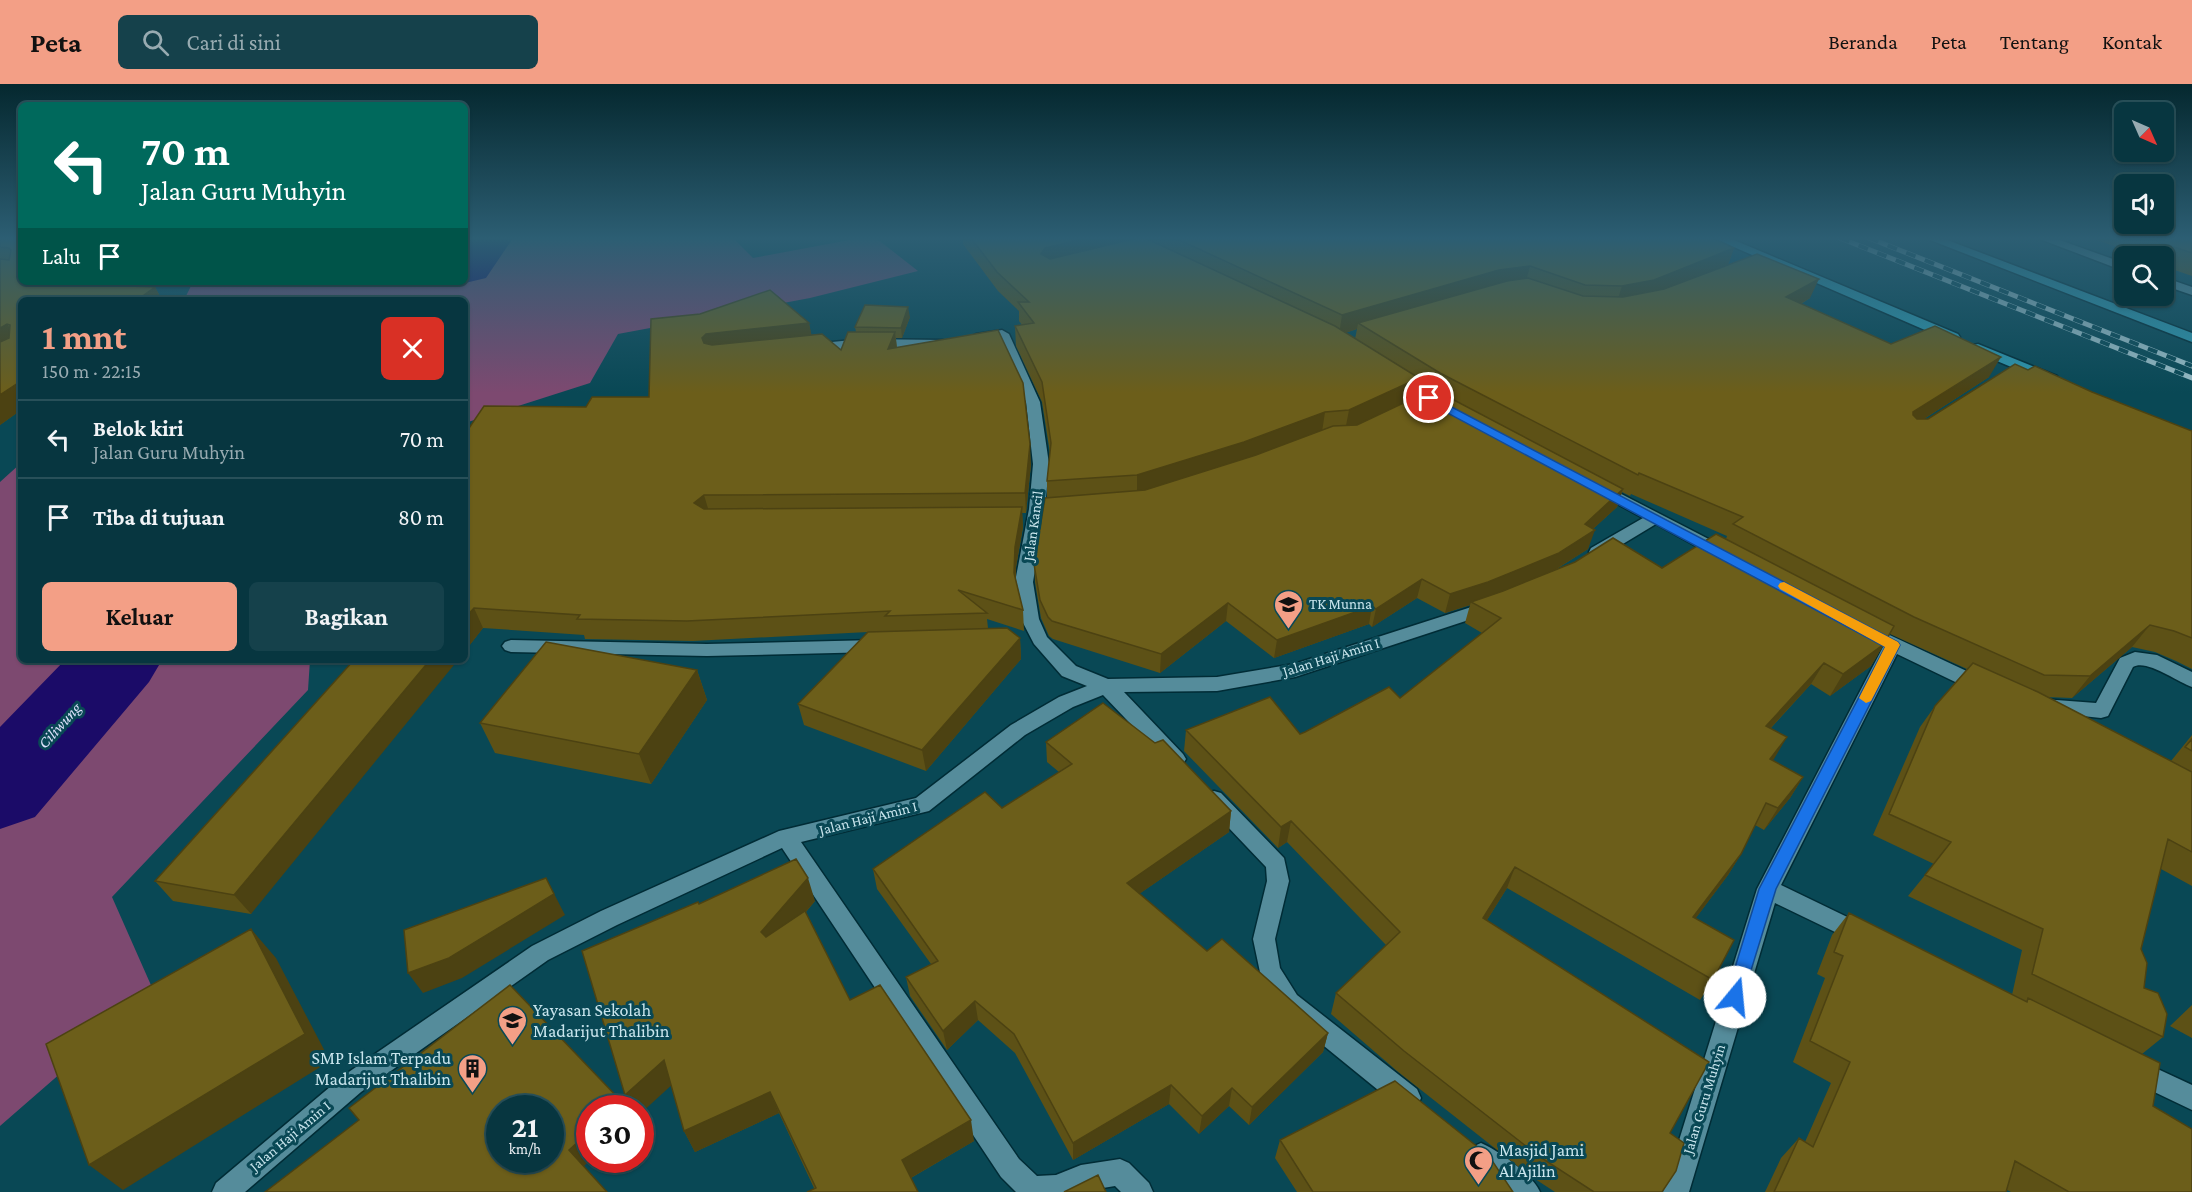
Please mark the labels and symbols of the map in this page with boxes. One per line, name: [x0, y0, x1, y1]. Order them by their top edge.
north arrow: [2114, 102, 2174, 162]
pin: [1403, 372, 1454, 423]
street label: Jalan Kancil: [1020, 490, 1047, 564]
school or university icon: TK Munna: [1272, 588, 1304, 630]
place label: TK Munna: [1309, 596, 1372, 612]
street label: Jalan Haji Amin I: [1279, 635, 1382, 681]
water label: Ciliwung: [35, 698, 86, 752]
street label: Jalan Haji Amin I: [816, 798, 919, 839]
position arrow: [1703, 965, 1767, 1029]
place label: Yayasan Sekolah Madarijut Thalibin: [533, 1000, 670, 1042]
school or university icon: Yayasan Sekolah Madarijut Thalibin: [496, 1004, 528, 1046]
street label: Jalan Guru Muhyin: [1679, 1042, 1729, 1158]
place label: SMP Islam Terpadu Madarijut Thalibin: [312, 1048, 451, 1090]
building icon: SMP Islam Terpadu Madarijut Thalibin: [456, 1052, 488, 1094]
speed limit sign: 30: [576, 1095, 654, 1173]
street label: Jalan Haji Amin I: [245, 1098, 334, 1176]
place label: Masjid Jami Al Ajilin: [1499, 1140, 1584, 1182]
mosque icon: Masjid Jami Al Ajilin: [1462, 1144, 1494, 1186]

